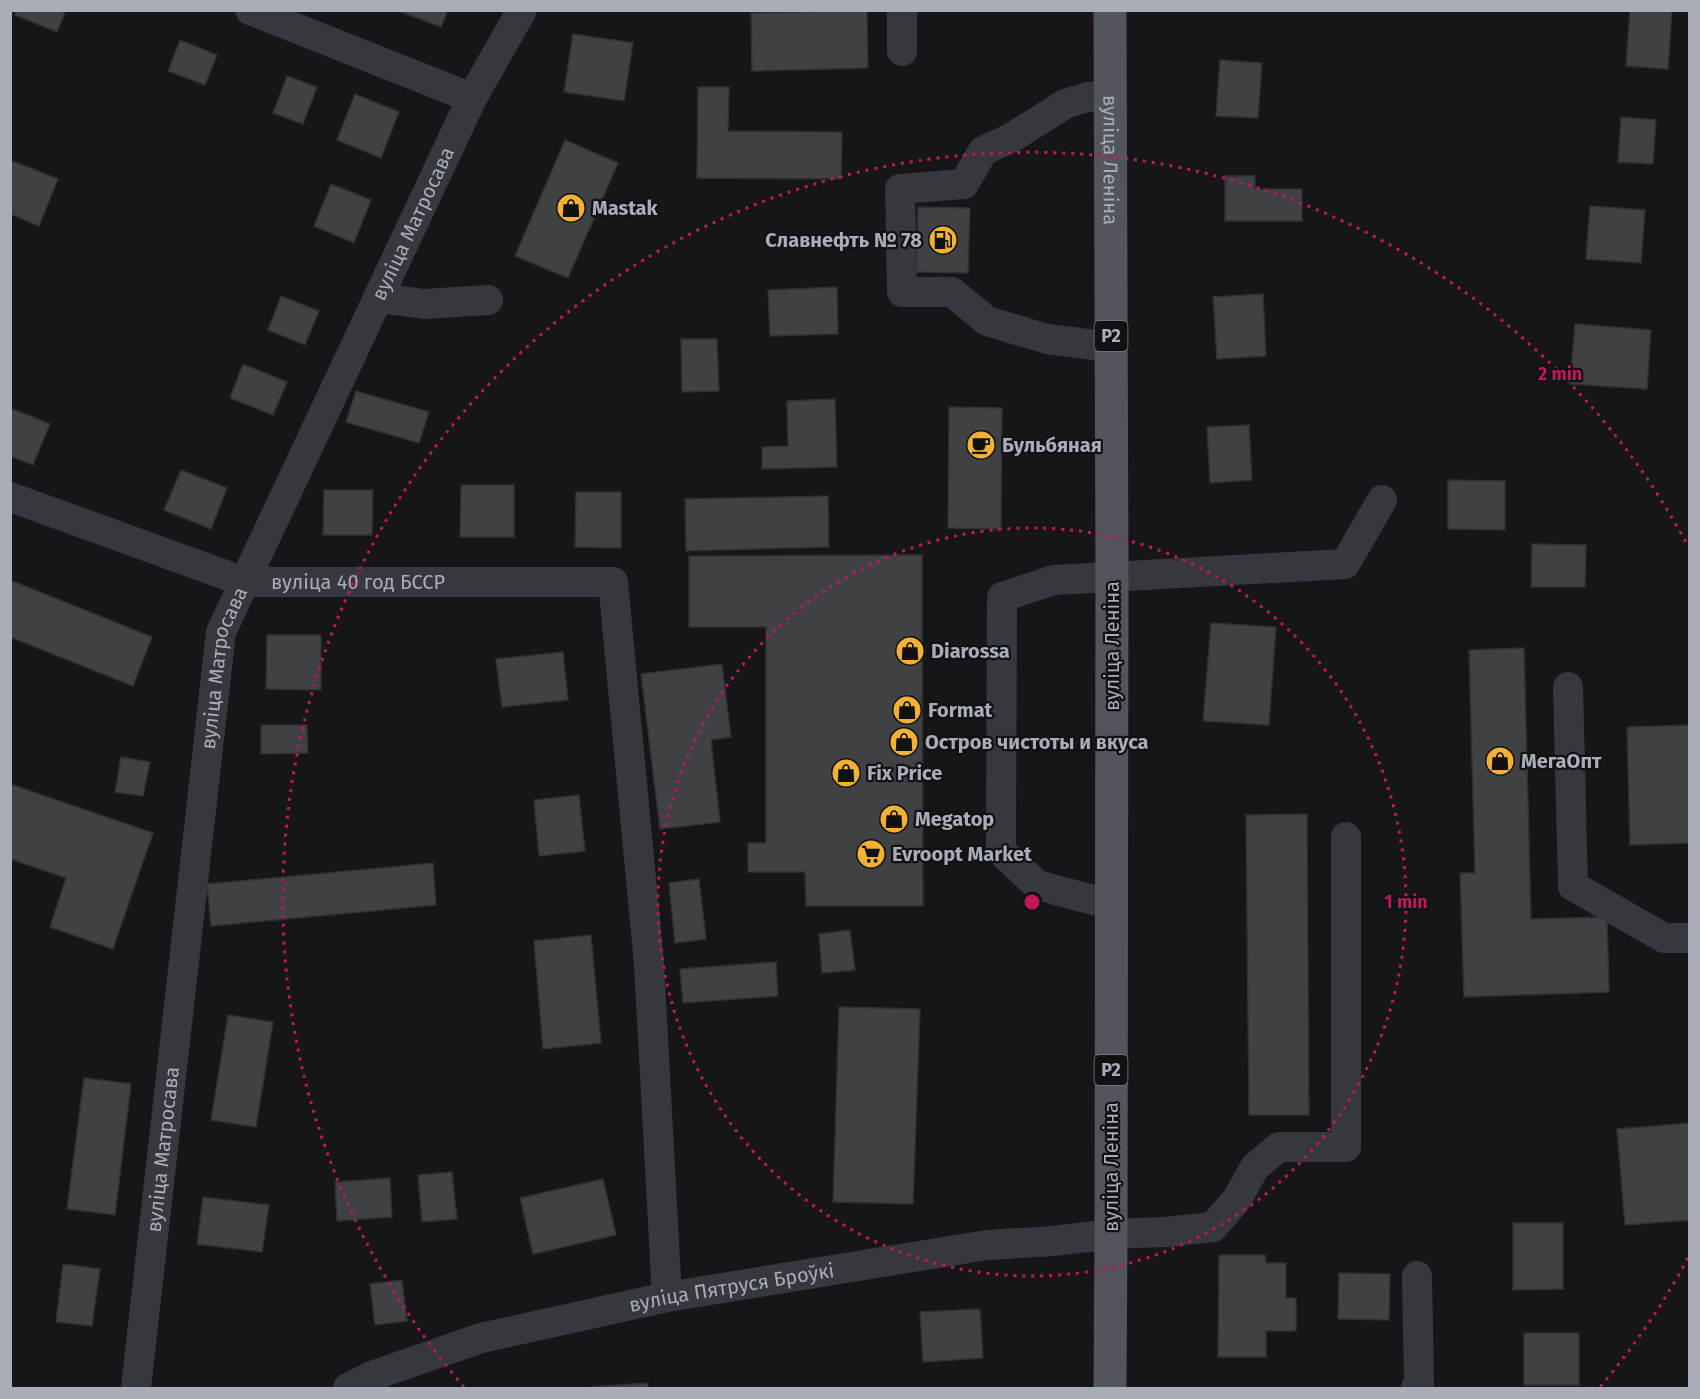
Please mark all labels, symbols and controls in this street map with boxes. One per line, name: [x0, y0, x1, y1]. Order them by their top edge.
street label: вуліца Леніна: [1098, 95, 1123, 225]
street label: вуліца Матросава: [367, 143, 459, 304]
shop icon: Mastak: [555, 192, 587, 224]
place label: Mastak: [592, 196, 659, 220]
fuel station icon: Славнефть № 78: [927, 224, 959, 256]
place label: Славнефть № 78: [765, 228, 922, 252]
road number: Р2: [1094, 321, 1128, 351]
text: 2 min: [1538, 363, 1582, 385]
cafe icon: Бульбяная: [965, 429, 997, 461]
place label: Бульбяная: [1002, 433, 1102, 457]
street label: вуліца 40 год БССР: [271, 570, 445, 594]
street label: вуліца Леніна: [1100, 581, 1124, 711]
street label: вуліца Матросава: [196, 583, 253, 751]
shop icon: Diarossa: [894, 635, 926, 667]
place label: Diarossa: [931, 639, 1010, 663]
shop icon: Format: [891, 694, 923, 726]
place label: Format: [928, 698, 993, 722]
shop icon: Остров чистоты и вкуса: [888, 726, 920, 758]
place label: Остров чистоты и вкуса: [925, 730, 1149, 754]
shop icon: МегаОпт: [1484, 745, 1516, 777]
place label: МегаОпт: [1521, 749, 1602, 773]
shop icon: Fix Price: [830, 757, 862, 789]
place label: Fix Price: [867, 761, 942, 785]
shop icon: Megatop: [878, 803, 910, 835]
place label: Megatop: [915, 807, 994, 831]
supermarket icon: Evroopt Market: [855, 838, 887, 870]
place label: Evroopt Market: [892, 842, 1032, 866]
text: 1 min: [1384, 891, 1428, 913]
centre of rings: [1022, 892, 1042, 912]
road number: Р2: [1094, 1055, 1128, 1085]
street label: вуліца Матросава: [142, 1065, 184, 1234]
street label: вуліца Леніна: [1099, 1102, 1123, 1232]
street label: вуліца Пятруся Броўкі: [627, 1258, 836, 1317]

